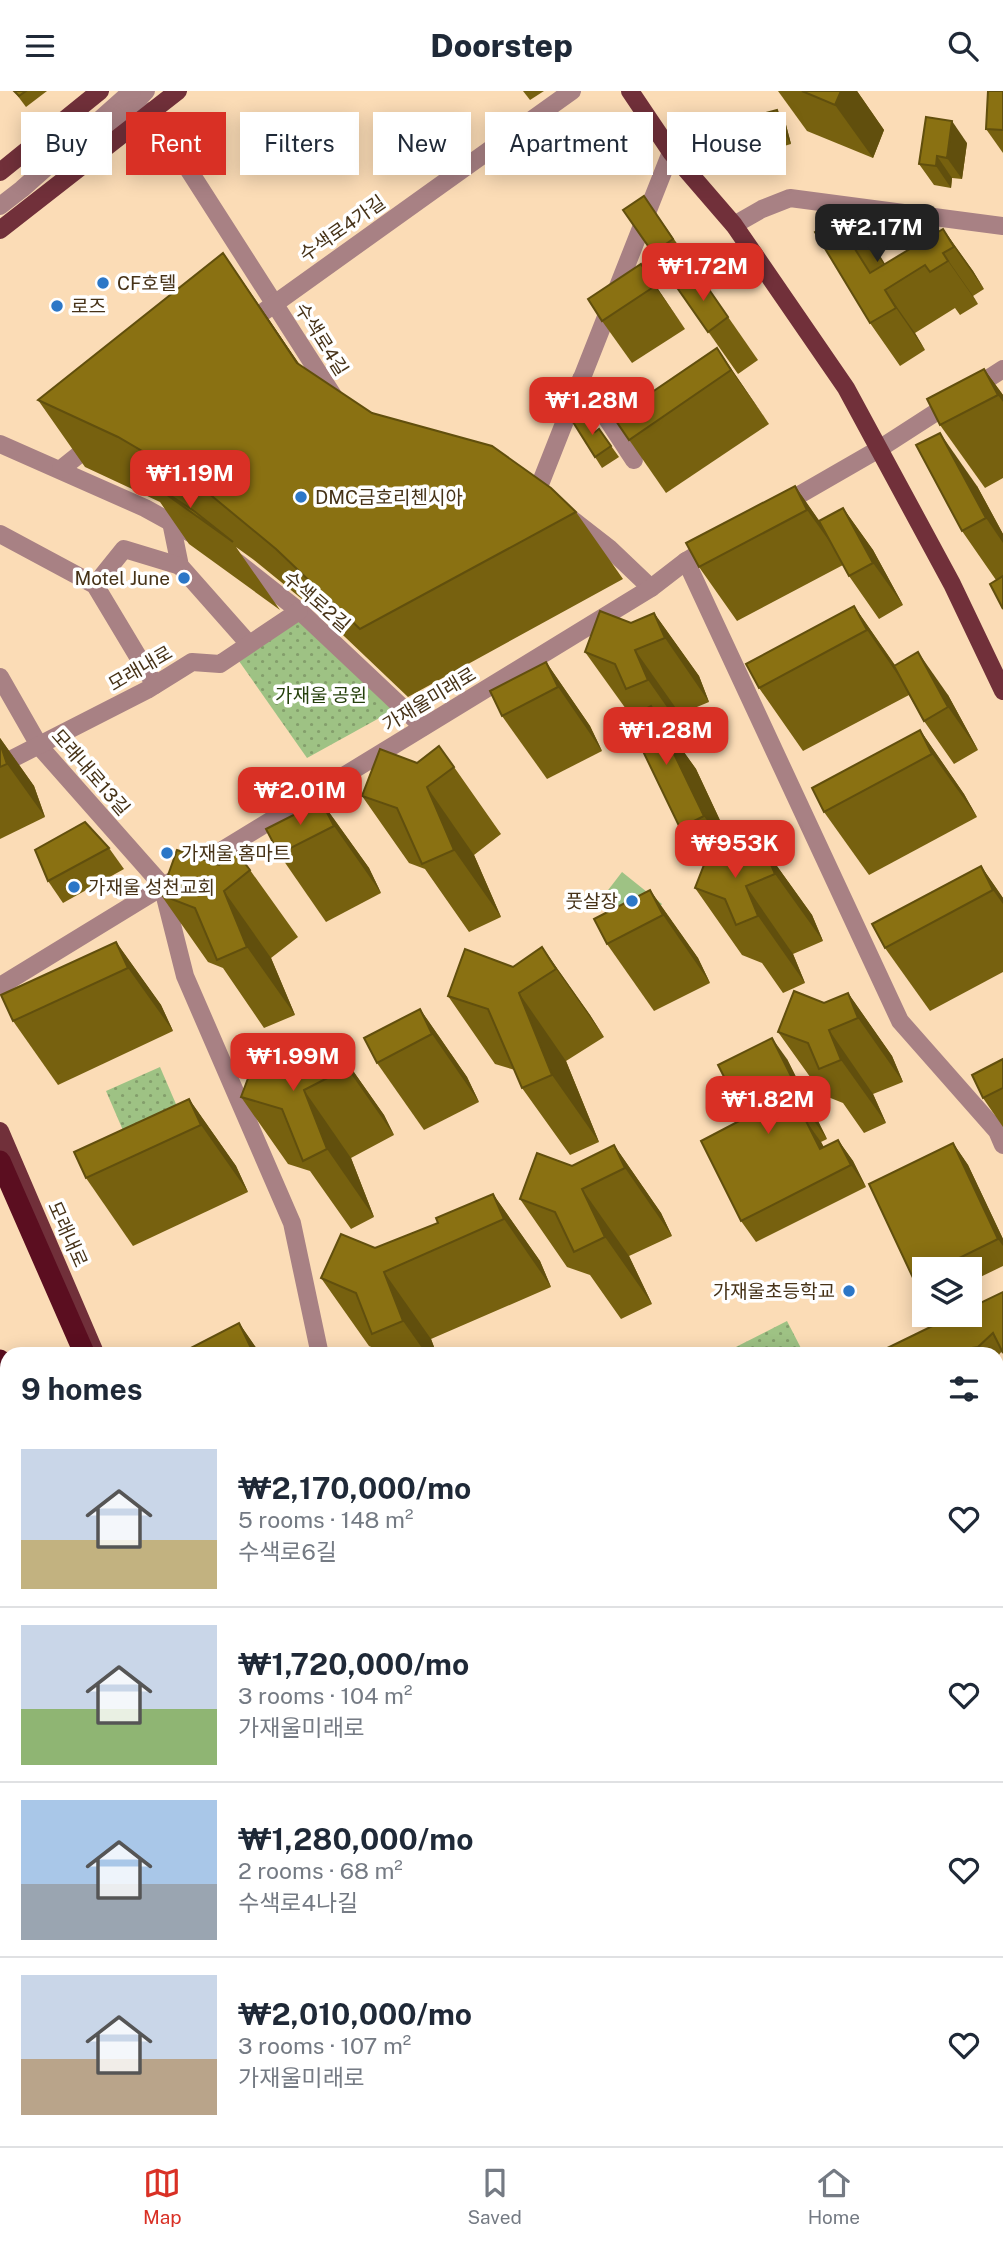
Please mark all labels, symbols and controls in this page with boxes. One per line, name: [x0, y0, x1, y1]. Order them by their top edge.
icon: menu: [21, 27, 59, 65]
text: Doorstep: [430, 27, 573, 64]
icon: search: [944, 27, 982, 65]
chip: Buy: [21, 112, 112, 175]
chip: Rent: [126, 112, 226, 175]
chip: Filters: [240, 112, 359, 175]
chip: New: [373, 112, 471, 175]
chip: Apartment: [485, 112, 653, 175]
chip: House: [667, 112, 786, 175]
street label: 수색로4가길: [295, 190, 389, 266]
pin: ₩2.17M: [820, 205, 934, 264]
text: ₩2.17M: [831, 213, 923, 240]
pin: ₩1.72M: [646, 243, 760, 303]
text: ₩1.72M: [658, 252, 748, 279]
place label: CF호텔: [117, 272, 176, 294]
marker: CF호텔: [95, 275, 111, 291]
place label: 로즈: [71, 295, 106, 317]
marker: 로즈: [49, 298, 65, 314]
street label: 수색로4길: [291, 298, 353, 380]
pin: ₩1.28M: [535, 377, 649, 437]
text: ₩1.28M: [545, 386, 639, 413]
pin: ₩1.19M: [133, 451, 247, 510]
text: ₩1.19M: [146, 459, 234, 486]
place label: DMC금호리첸시아: [315, 486, 463, 508]
marker: DMC금호리첸시아: [293, 489, 309, 505]
street label: 수색로2길: [279, 566, 355, 636]
place label: Motel June: [74, 567, 170, 589]
marker: Motel June: [176, 570, 192, 586]
street label: 모래내로: [104, 641, 176, 695]
street label: 가재울미래로: [378, 663, 480, 735]
park label: 가재울 공원: [275, 684, 367, 706]
pin: ₩1.28M: [609, 707, 723, 767]
text: ₩1.28M: [619, 716, 713, 743]
street label: 모래내로13길: [48, 724, 134, 820]
pin: ₩2.01M: [243, 767, 357, 827]
text: ₩2.01M: [254, 776, 346, 803]
pin: ₩953K: [686, 821, 784, 880]
text: ₩953K: [691, 829, 779, 856]
place label: 가재울 홈마트: [181, 842, 291, 864]
marker: 가재울 홈마트: [159, 845, 175, 861]
place label: 가재울 성천교회: [88, 876, 215, 898]
marker: 가재울 성천교회: [66, 879, 82, 895]
place label: 풋살장: [566, 890, 618, 912]
marker: 풋살장: [624, 893, 640, 909]
pin: ₩1.99M: [236, 1033, 350, 1093]
text: ₩1.99M: [246, 1042, 340, 1069]
pin: ₩1.82M: [711, 1077, 825, 1136]
text: ₩1.82M: [722, 1085, 814, 1112]
street label: 모래내로: [44, 1198, 92, 1270]
map controls: [912, 1257, 982, 1327]
button: layers: [912, 1257, 982, 1327]
place label: 가재울초등학교: [713, 1280, 835, 1302]
marker: 가재울초등학교: [841, 1283, 857, 1299]
icon: filters: [945, 1370, 983, 1408]
text: 9 homes: [21, 1371, 143, 1407]
text: ₩2,170,000/mo: [238, 1470, 471, 1506]
icon: home: [77, 1477, 161, 1561]
icon: heart: [945, 1500, 983, 1538]
text: 5 rooms · 148 m²: [238, 1506, 413, 1533]
text: 수색로6길: [238, 1538, 337, 1565]
text: ₩1,720,000/mo: [238, 1646, 469, 1682]
icon: home: [77, 1653, 161, 1737]
icon: heart: [945, 1676, 983, 1714]
text: 3 rooms · 104 m²: [238, 1682, 412, 1709]
text: 가재울미래로: [238, 1714, 365, 1741]
text: ₩1,280,000/mo: [238, 1821, 473, 1857]
icon: home: [77, 1828, 161, 1912]
icon: heart: [945, 1851, 983, 1889]
text: 2 rooms · 68 m²: [238, 1857, 403, 1884]
text: 수색로4나길: [238, 1889, 358, 1916]
text: ₩2,010,000/mo: [238, 1996, 472, 2032]
icon: home: [77, 2003, 161, 2087]
icon: heart: [945, 2026, 983, 2064]
text: 3 rooms · 107 m²: [238, 2032, 411, 2059]
text: 가재울미래로: [238, 2064, 365, 2091]
tab: Map: [143, 2164, 182, 2228]
tab: Saved: [467, 2164, 522, 2228]
tab: Home: [808, 2164, 860, 2228]

